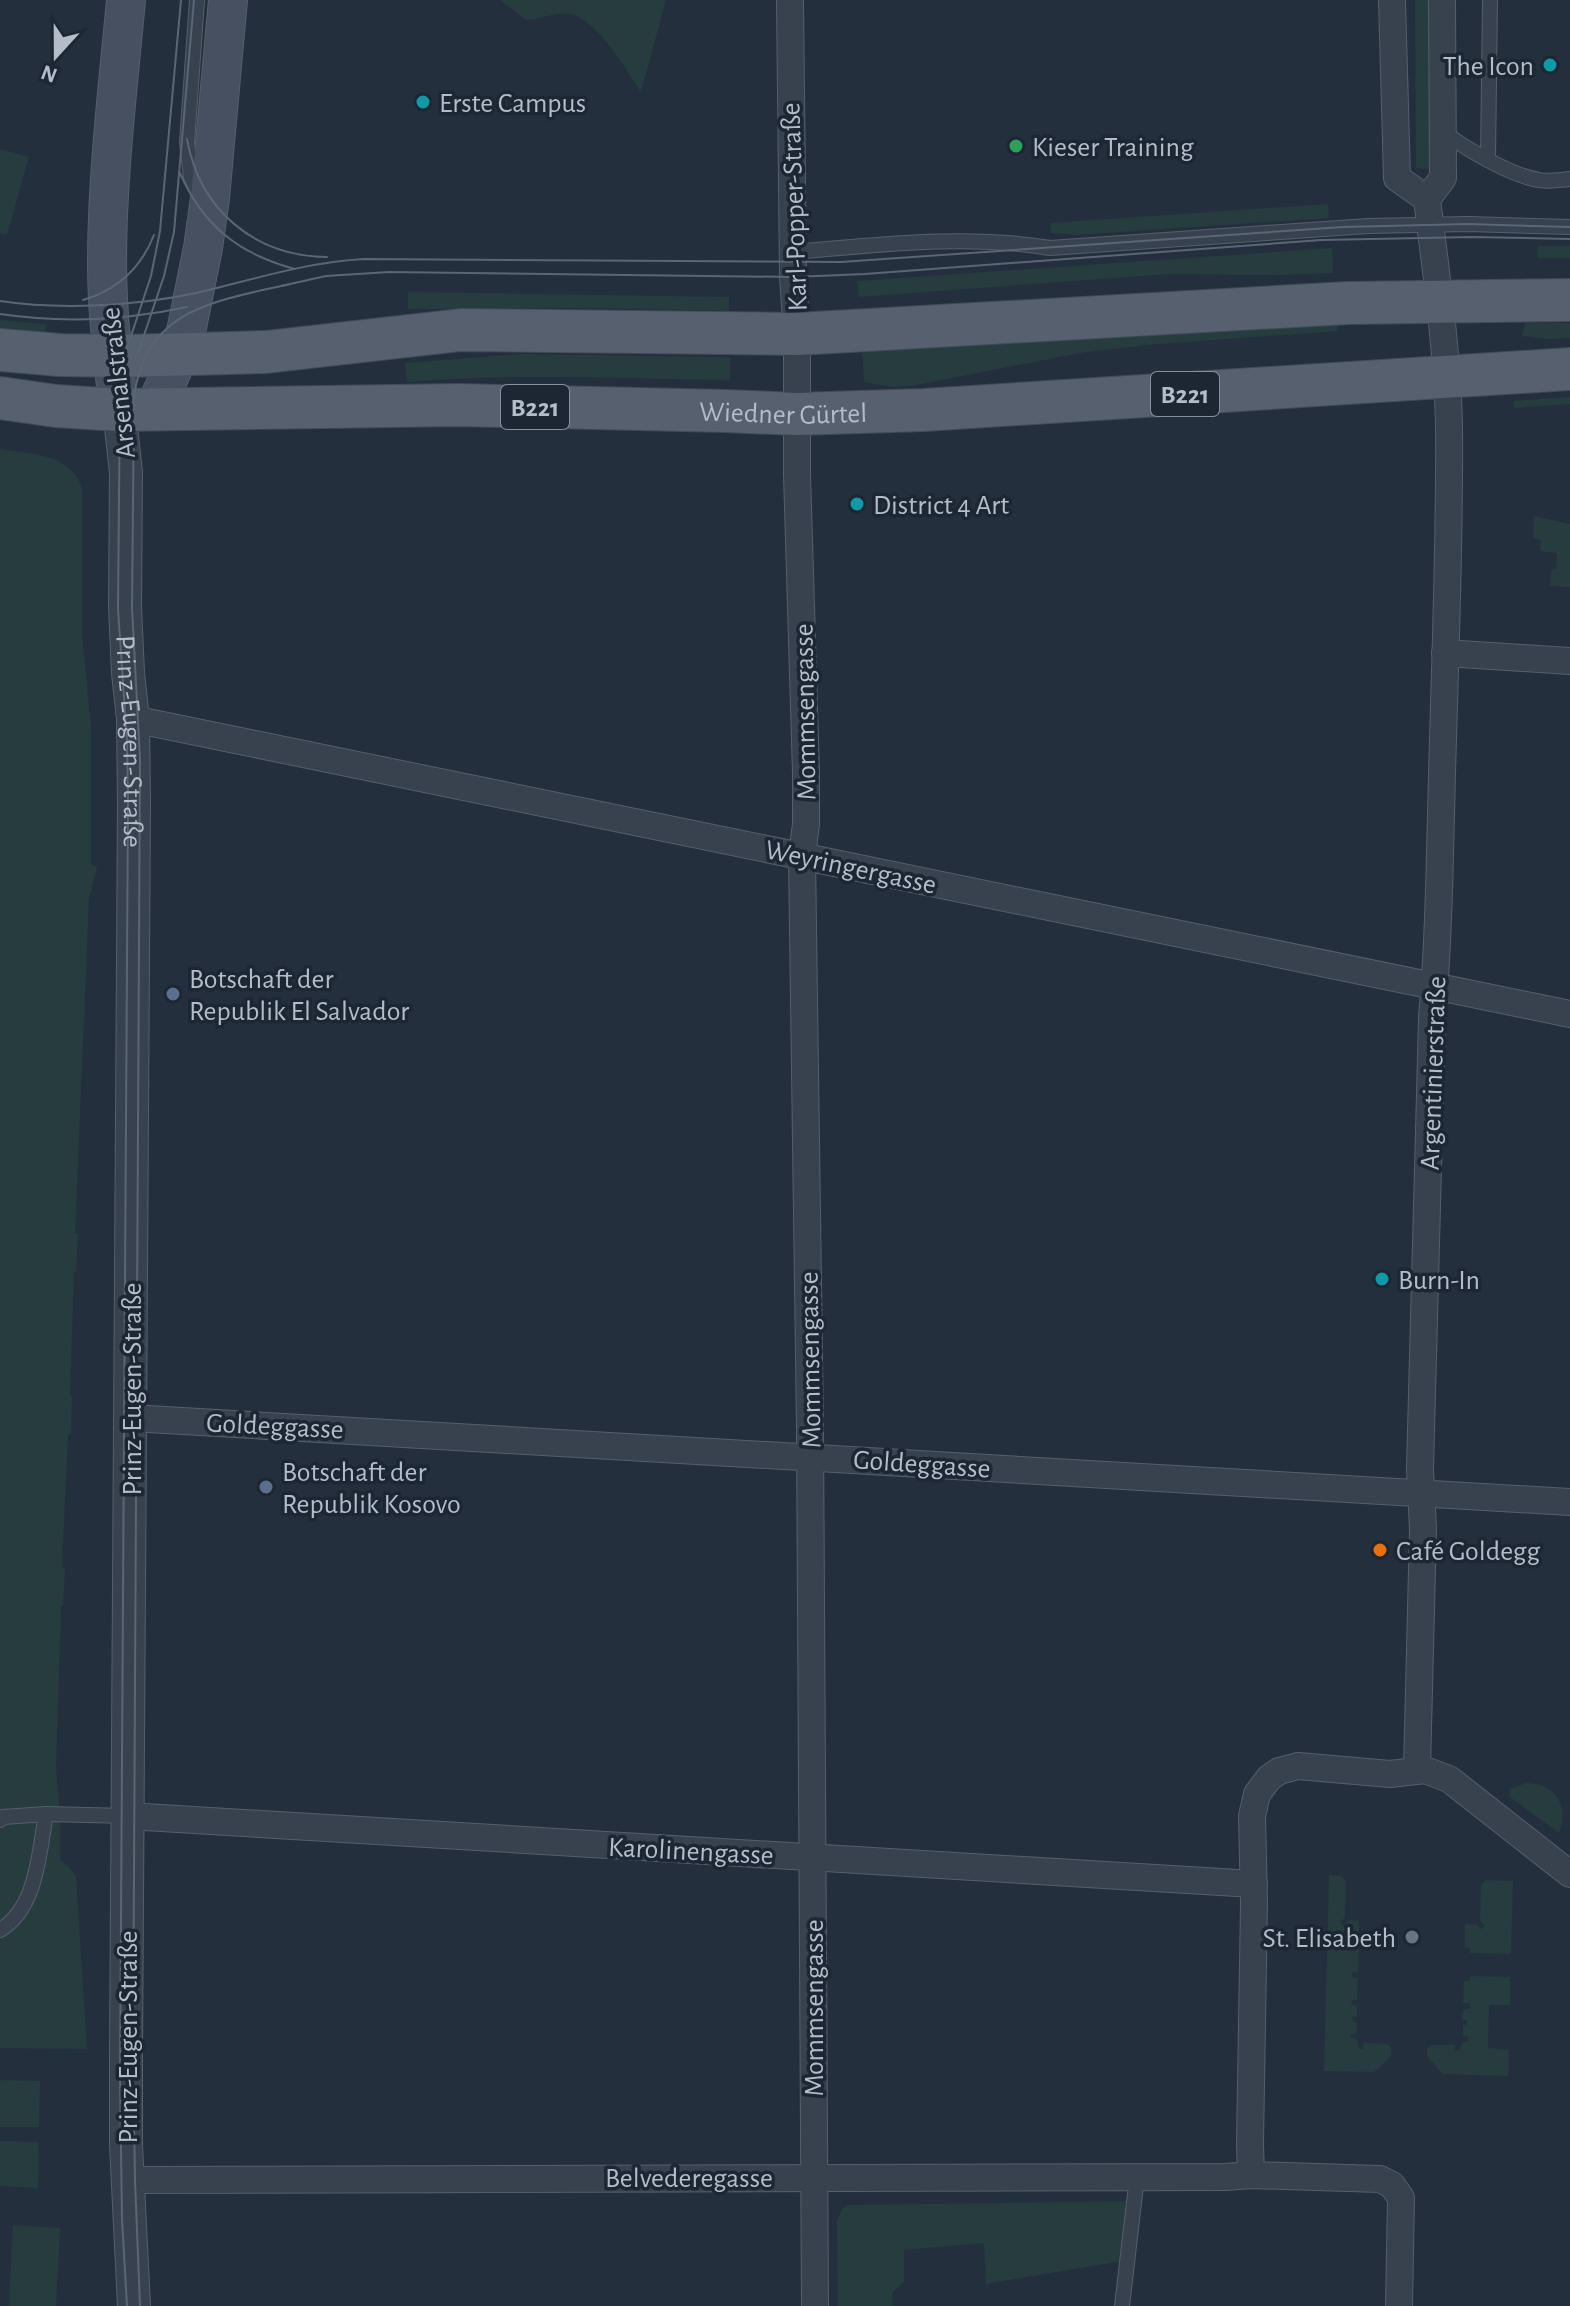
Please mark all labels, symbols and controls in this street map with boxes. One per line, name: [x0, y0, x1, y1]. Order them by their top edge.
north arrow: [16, 16, 96, 96]
place label: The Icon: [1443, 53, 1534, 81]
marker: The Icon: [1541, 56, 1559, 74]
text: N: [38, 61, 60, 87]
place label: Erste Campus: [439, 90, 586, 118]
marker: Erste Campus: [414, 93, 432, 111]
street label: Karl-Popper-Straße: [777, 102, 813, 312]
place label: Kieser Training: [1032, 134, 1194, 162]
marker: Kieser Training: [1007, 137, 1025, 155]
street label: Arsenalstraße: [97, 306, 141, 460]
road number: B221: [1151, 372, 1219, 416]
road number: B221: [501, 385, 569, 429]
street label: Wiedner Gürtel: [699, 398, 868, 430]
place label: District 4 Art: [873, 492, 1009, 520]
marker: District 4 Art: [848, 495, 866, 513]
street label: Mommsengasse: [790, 623, 822, 801]
street label: Prinz-Eugen-Straße: [110, 635, 146, 848]
street label: Weyringergasse: [762, 836, 939, 900]
place label: Botschaft der Republik El Salvador: [189, 966, 409, 1026]
street label: Argentinierstraße: [1417, 976, 1451, 1171]
marker: Botschaft der Republik El Salvador: [164, 985, 182, 1003]
place label: Burn-In: [1398, 1267, 1480, 1295]
marker: Burn-In: [1373, 1270, 1391, 1288]
street label: Mommsengasse: [795, 1271, 827, 1449]
street label: Prinz-Eugen-Straße: [119, 1283, 147, 1495]
street label: Goldeggasse: [205, 1409, 344, 1445]
street label: Goldeggasse: [852, 1446, 991, 1484]
place label: Botschaft der Republik Kosovo: [282, 1459, 461, 1519]
marker: Botschaft der Republik Kosovo: [257, 1478, 275, 1496]
place label: Café Goldegg: [1396, 1538, 1540, 1566]
marker: Café Goldegg: [1371, 1541, 1389, 1559]
street label: Karolinengasse: [607, 1834, 774, 1870]
street label: Mommsengasse: [801, 1919, 829, 2097]
place label: St. Elisabeth: [1262, 1925, 1396, 1953]
marker: St. Elisabeth: [1403, 1928, 1421, 1946]
street label: Prinz-Eugen-Straße: [115, 1931, 143, 2143]
street label: Belvederegasse: [605, 2165, 773, 2193]

